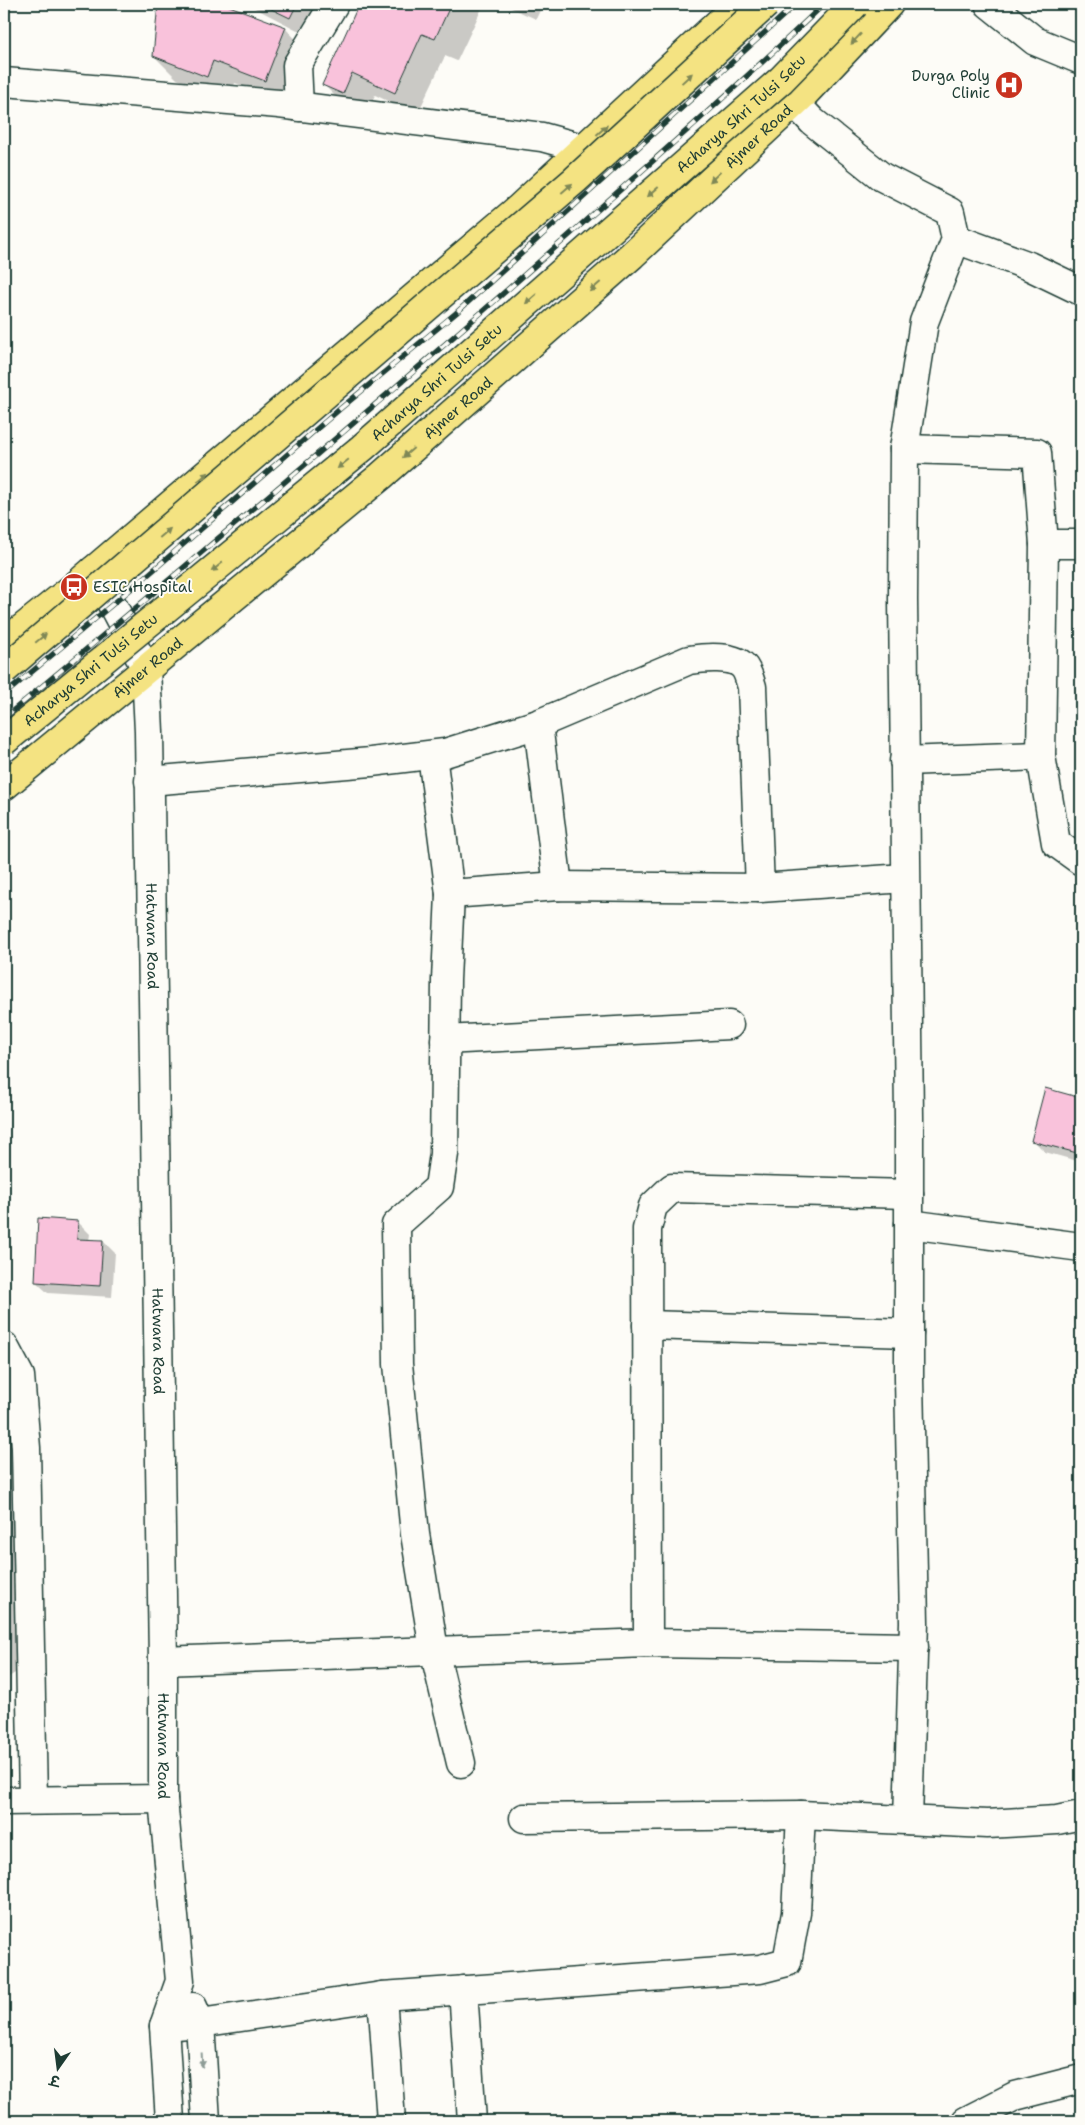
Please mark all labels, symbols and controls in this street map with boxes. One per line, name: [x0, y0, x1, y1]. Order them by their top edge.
one-way arrow: [850, 33, 862, 45]
street label: Acharya Shri Tulsi Setu: [672, 50, 810, 178]
place label: Durga Poly Clinic: [911, 66, 990, 103]
hospital icon: Durga Poly Clinic: [994, 70, 1024, 100]
one-way arrow: [680, 72, 692, 84]
street label: Ajmer Road: [720, 99, 797, 173]
one-way arrow: [596, 124, 608, 136]
one-way arrow: [709, 171, 721, 183]
one-way arrow: [560, 182, 573, 193]
one-way arrow: [647, 186, 659, 198]
one-way arrow: [589, 282, 602, 293]
one-way arrow: [525, 293, 537, 305]
street label: Acharya Shri Tulsi Setu: [367, 319, 507, 445]
street label: Ajmer Road: [419, 372, 497, 444]
one-way arrow: [401, 447, 414, 458]
one-way arrow: [337, 459, 350, 470]
one-way arrow: [196, 472, 209, 483]
one-way arrow: [158, 527, 170, 539]
one-way arrow: [211, 561, 224, 572]
bus stop icon: ESIC Hospital: [59, 572, 89, 602]
place label: ESIC Hospital: [93, 577, 192, 597]
street label: Acharya Shri Tulsi Setu: [19, 609, 162, 731]
one-way arrow: [34, 633, 47, 644]
street label: Ajmer Road: [108, 633, 188, 703]
street label: Hatwara Road: [141, 883, 163, 990]
street label: Hatwara Road: [147, 1288, 169, 1395]
street label: Hatwara Road: [153, 1693, 173, 1800]
north arrow: [32, 2042, 82, 2092]
one-way arrow: [199, 2052, 207, 2068]
text: उ: [47, 2070, 63, 2091]

